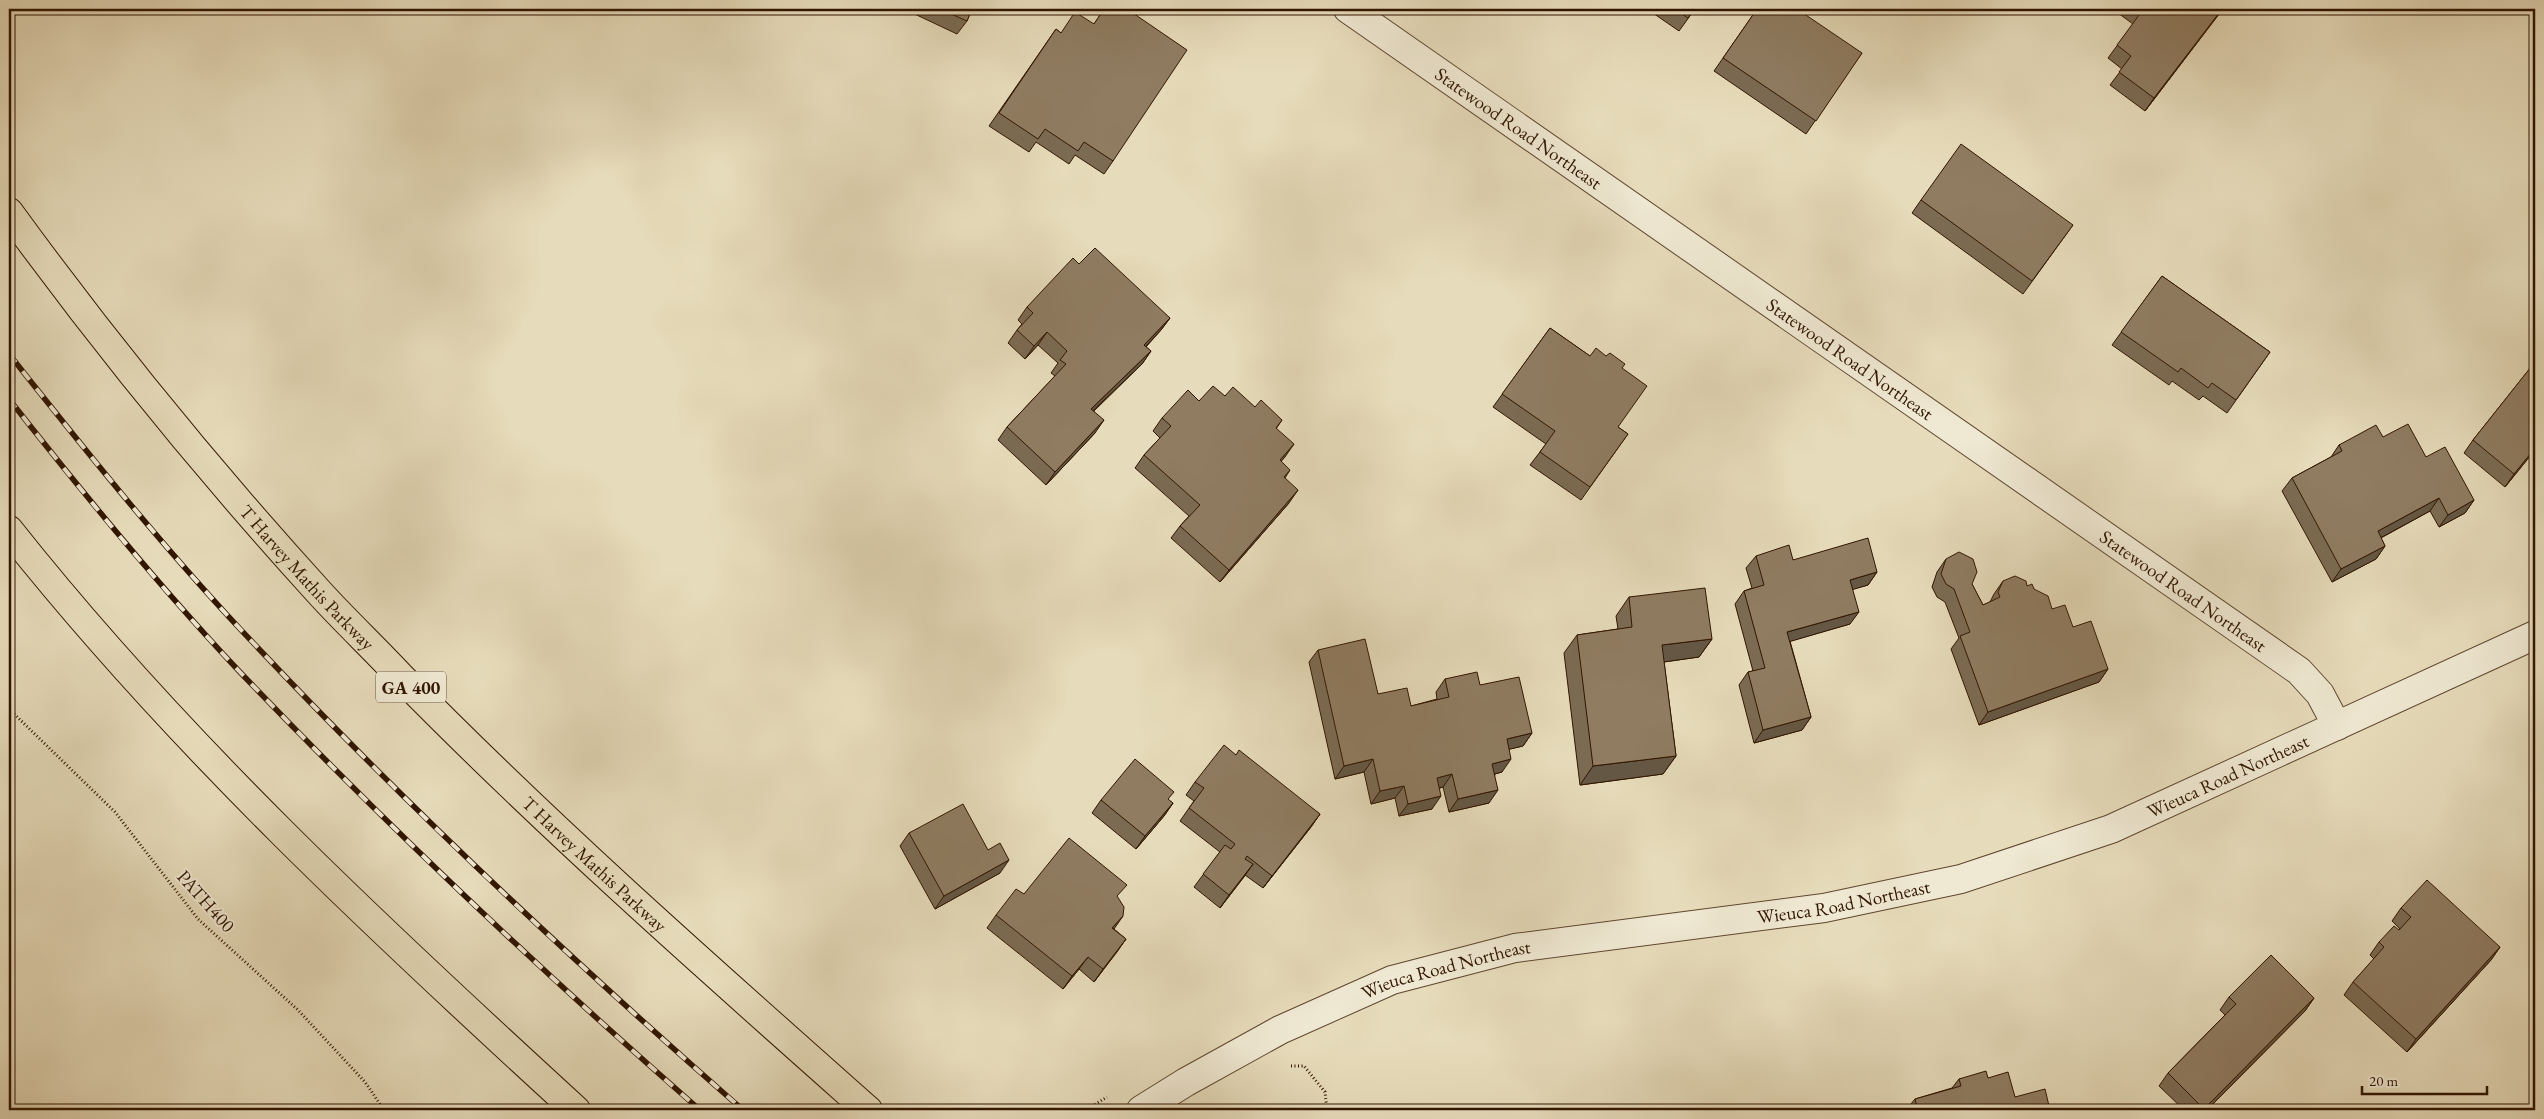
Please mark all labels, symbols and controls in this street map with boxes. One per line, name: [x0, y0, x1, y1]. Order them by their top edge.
street label: Statewood Road Northeast: [1430, 61, 1607, 195]
street label: Statewood Road Northeast: [1762, 292, 1939, 425]
street label: T Harvey Mathis Parkway: [234, 499, 381, 656]
street label: Statewood Road Northeast: [2095, 524, 2272, 657]
road number: GA 400: [376, 672, 446, 702]
street label: Wieuca Road Northeast: [2143, 728, 2312, 824]
street label: T Harvey Mathis Parkway: [517, 790, 673, 938]
street label: PATH400: [171, 865, 241, 937]
street label: Wieuca Road Northeast: [1756, 873, 1932, 929]
street label: Wieuca Road Northeast: [1357, 934, 1532, 1005]
scale bar: [2362, 1064, 2486, 1096]
text: 20 m: [2369, 1071, 2398, 1090]

